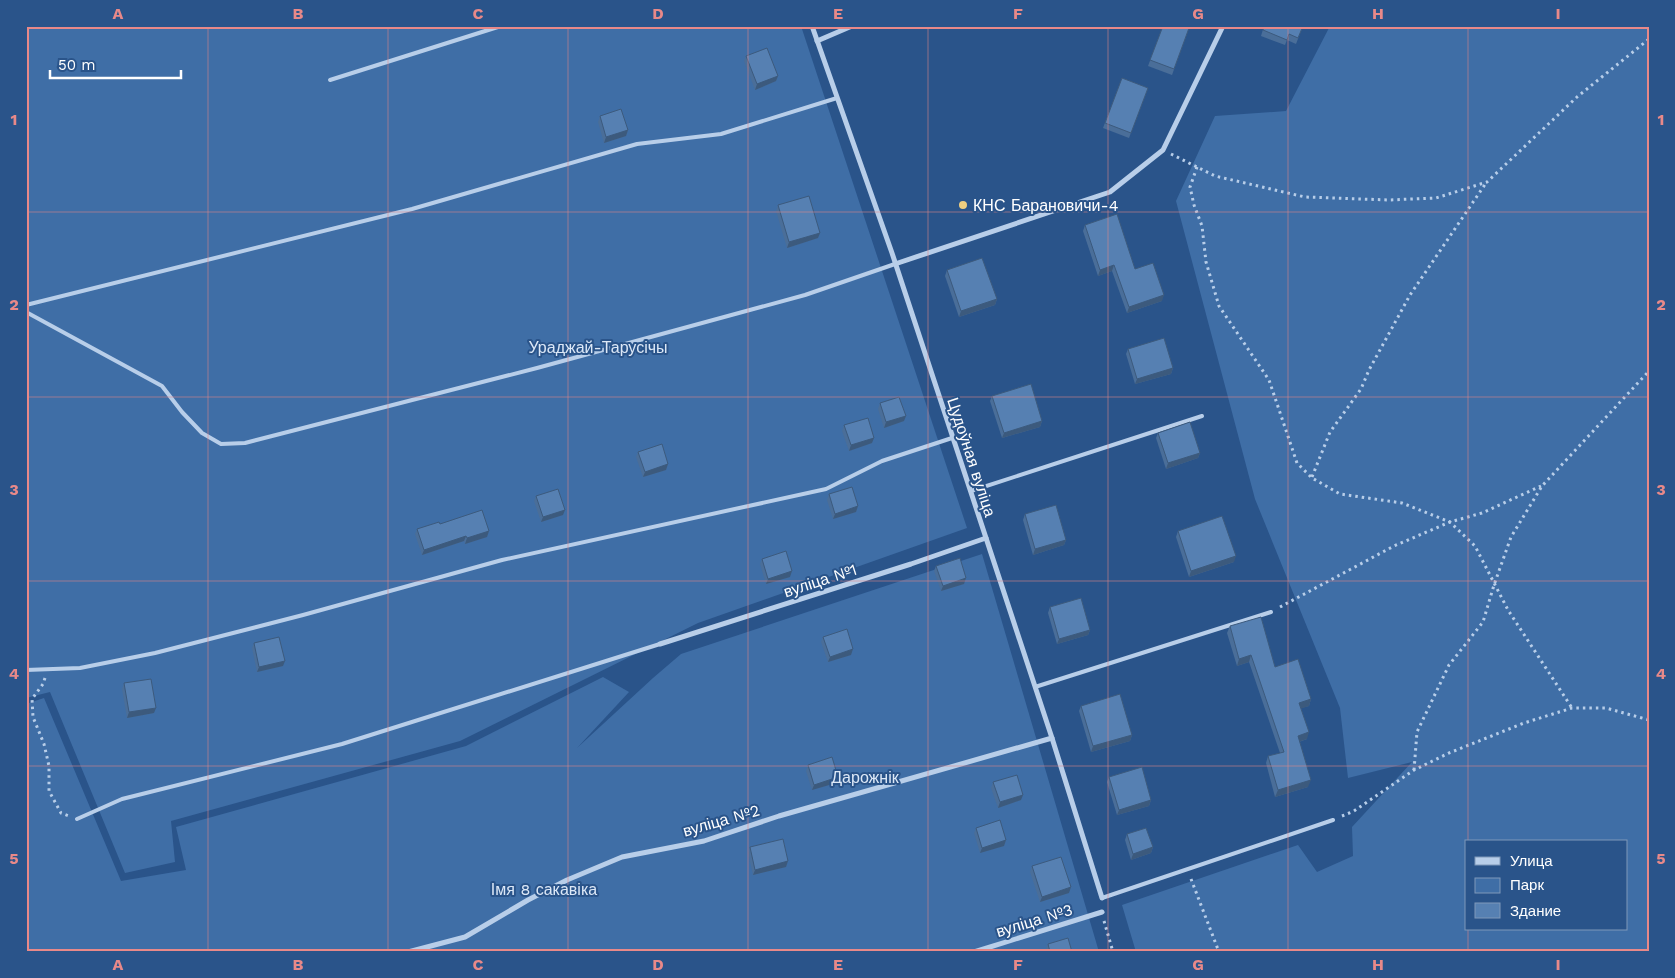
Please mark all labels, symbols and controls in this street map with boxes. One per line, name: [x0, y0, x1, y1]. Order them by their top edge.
text: A: [113, 4, 124, 23]
text: B: [293, 4, 304, 23]
text: C: [473, 4, 484, 23]
text: D: [652, 4, 664, 23]
text: E: [833, 4, 843, 23]
text: F: [1013, 4, 1023, 23]
text: G: [1192, 4, 1204, 23]
text: H: [1372, 4, 1384, 23]
text: I: [1555, 4, 1561, 23]
scale bar: [50, 48, 181, 80]
text: 50 m: [58, 56, 95, 74]
text: 1: [11, 110, 17, 129]
text: 1: [1658, 110, 1664, 129]
place label: КНС Барановичи-4: [973, 196, 1119, 215]
marker: КНС Барановичи-4: [957, 199, 969, 211]
text: 2: [9, 295, 19, 314]
text: 2: [1656, 295, 1666, 314]
park label: Ураджай-Тарусічы: [528, 338, 668, 357]
street label: Цудоўная вуліца: [943, 395, 1000, 519]
text: 3: [9, 480, 19, 499]
text: 3: [1656, 480, 1666, 499]
street label: вуліца №1: [781, 560, 859, 601]
text: 4: [9, 664, 19, 683]
text: 4: [1656, 664, 1666, 683]
park label: Дарожнік: [831, 768, 900, 787]
street label: вуліца №2: [681, 800, 762, 841]
legend: [1465, 840, 1628, 930]
text: 5: [9, 849, 19, 868]
text: 5: [1656, 849, 1666, 868]
text: Улица: [1510, 852, 1553, 870]
text: Парк: [1510, 876, 1544, 894]
park label: Імя 8 сакавіка: [491, 880, 597, 899]
street label: вуліца №3: [994, 900, 1075, 941]
text: Здание: [1510, 902, 1561, 920]
text: A: [113, 955, 124, 974]
text: B: [293, 955, 304, 974]
text: C: [473, 955, 484, 974]
text: D: [652, 955, 664, 974]
text: E: [833, 955, 843, 974]
text: F: [1013, 955, 1023, 974]
text: G: [1192, 955, 1204, 974]
text: H: [1372, 955, 1384, 974]
text: I: [1555, 955, 1561, 974]

